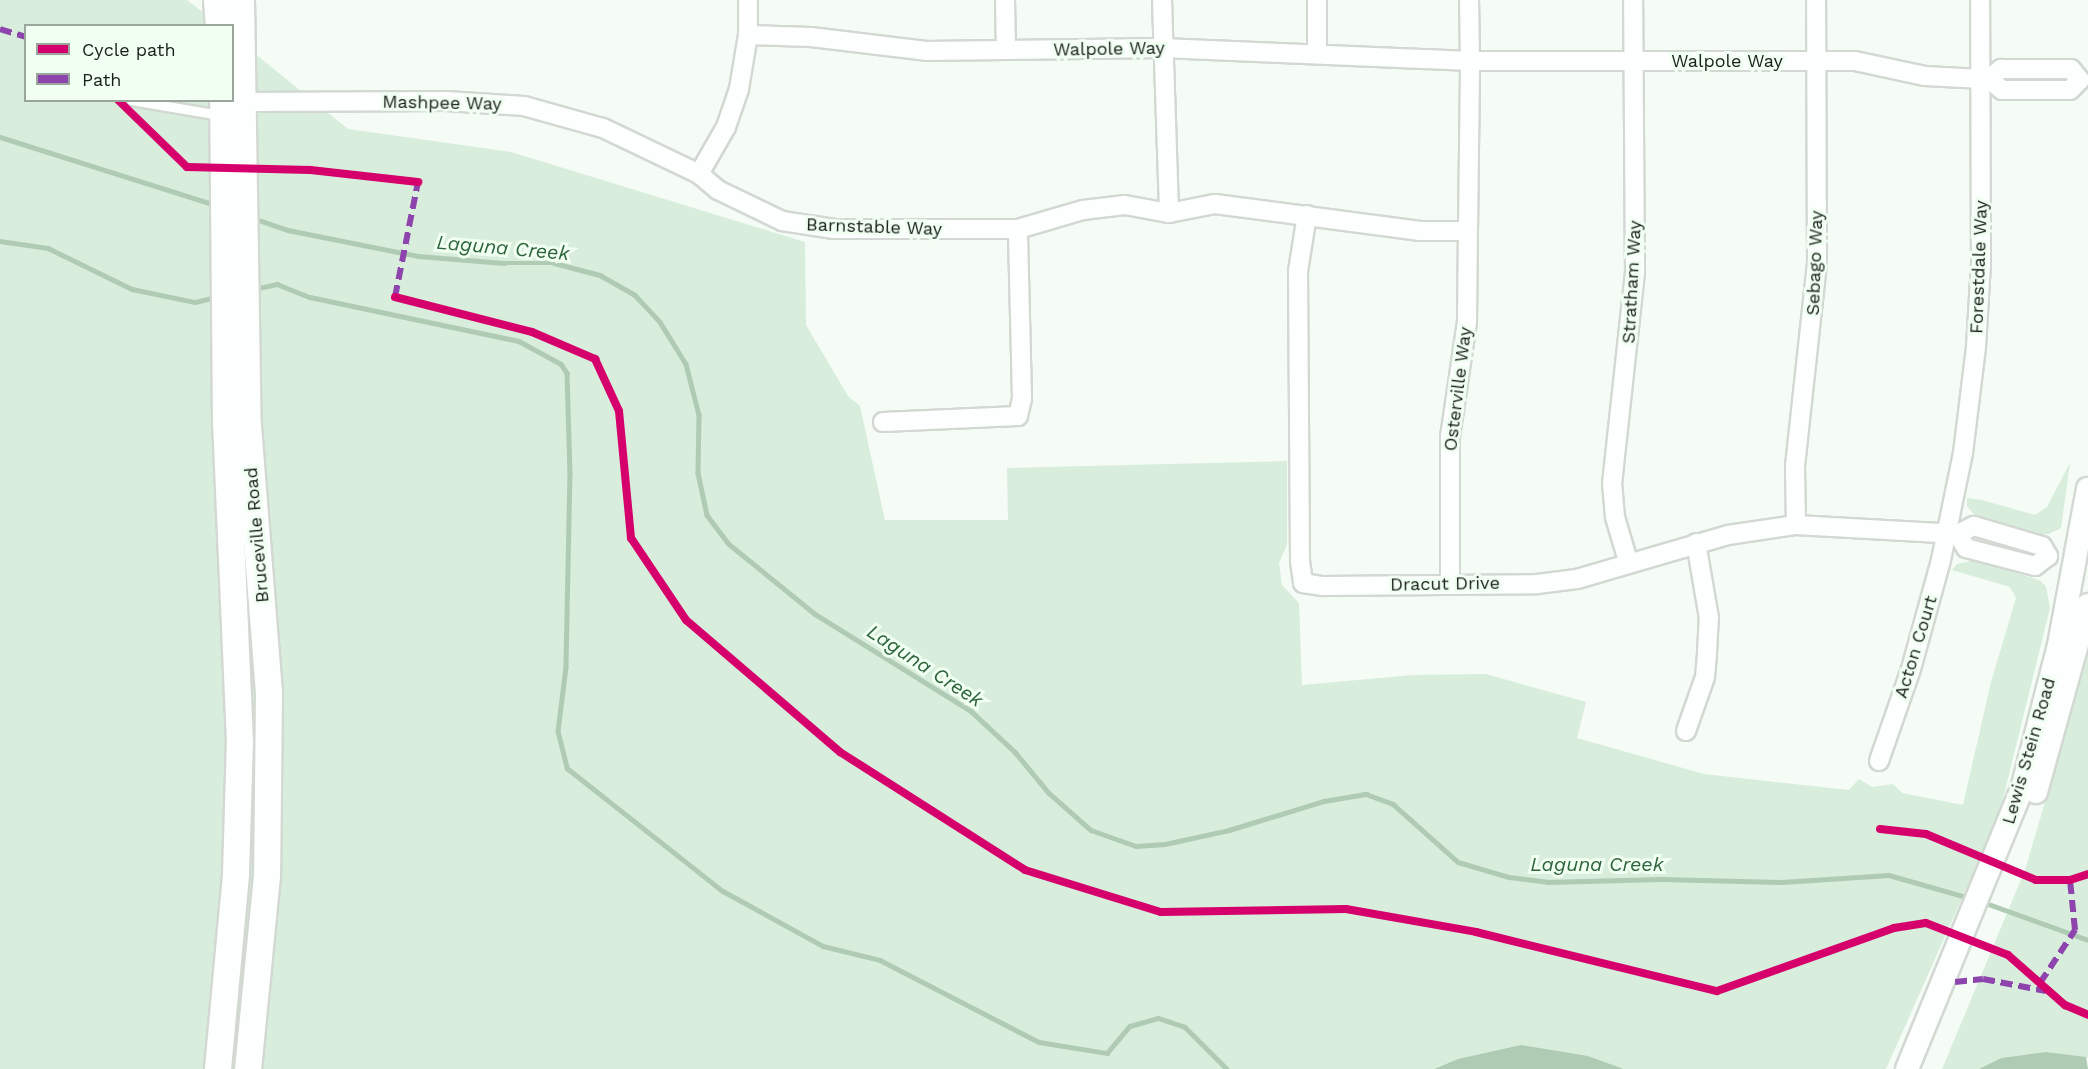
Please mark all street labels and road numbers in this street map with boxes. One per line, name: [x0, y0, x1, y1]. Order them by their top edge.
street label: Walpole Way: [1053, 37, 1165, 61]
street label: Walpole Way: [1671, 50, 1783, 72]
street label: Mashpee Way: [382, 91, 502, 115]
street label: Forestdale Way: [1966, 200, 1992, 334]
street label: Sebago Way: [1802, 210, 1828, 316]
street label: Barnstable Way: [805, 214, 943, 240]
street label: Stratham Way: [1618, 220, 1646, 344]
street label: Osterville Way: [1440, 325, 1476, 453]
street label: Bruceville Road: [240, 466, 274, 604]
street label: Dracut Drive: [1390, 572, 1500, 596]
street label: Acton Court: [1890, 593, 1942, 701]
street label: Lewis Stein Road: [1998, 675, 2060, 827]

